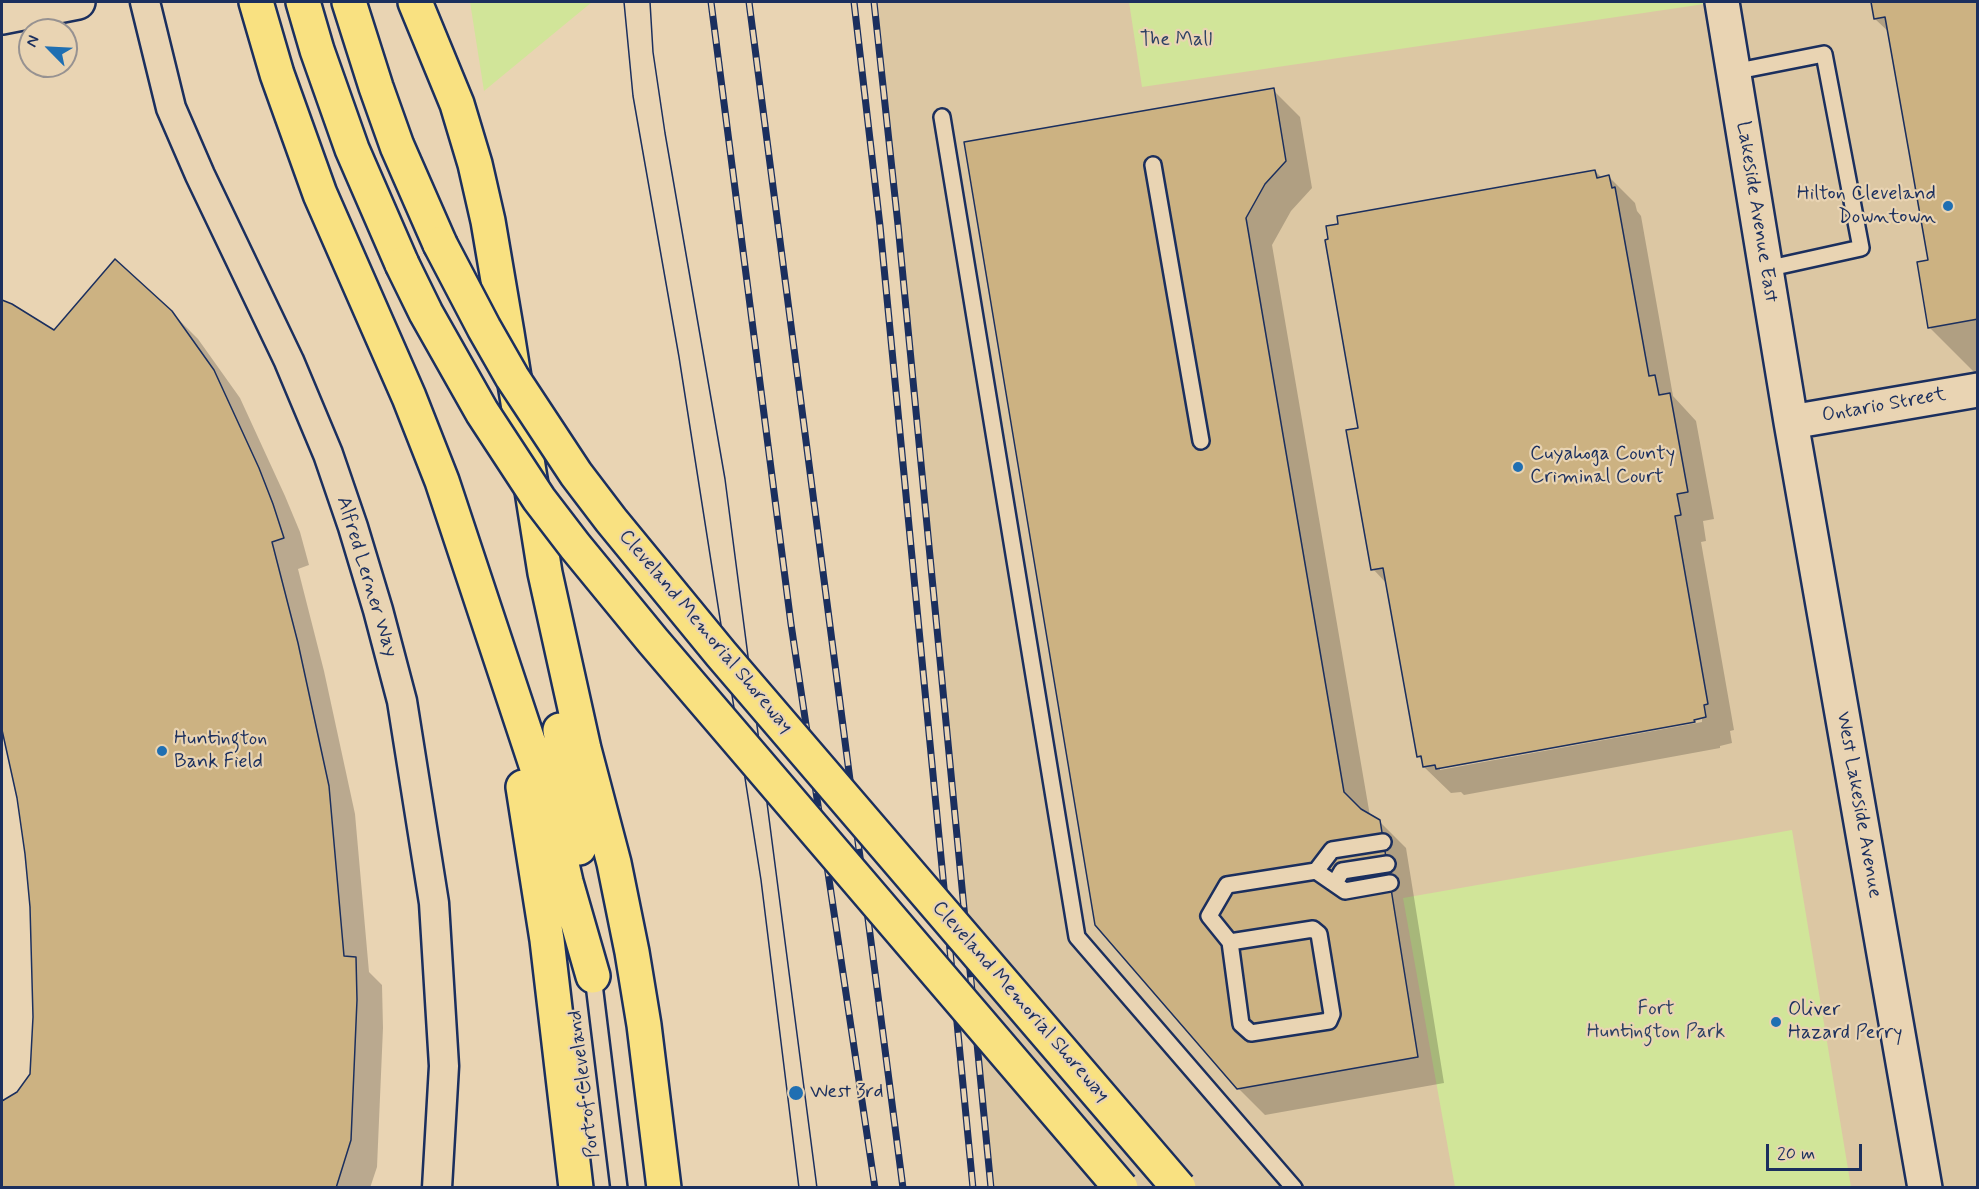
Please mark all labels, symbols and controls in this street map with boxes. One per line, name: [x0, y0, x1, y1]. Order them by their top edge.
north arrow: [18, 18, 78, 78]
park label: The Mall: [1140, 29, 1212, 53]
text: N: [21, 32, 45, 50]
street label: Lakeside Avenue East: [1730, 120, 1782, 304]
place label: Hilton Cleveland Downtown: [1797, 183, 1936, 230]
marker: Hilton Cleveland Downtown: [1941, 199, 1955, 213]
street label: Ontario Street: [1820, 383, 1948, 429]
place label: Cuyahoga County Criminal Court: [1530, 443, 1675, 490]
marker: Cuyahoga County Criminal Court: [1511, 460, 1525, 474]
street label: Alfred Lerner Way: [330, 494, 402, 660]
street label: Cleveland Memorial Shoreway: [613, 525, 797, 739]
street label: West Lakeside Avenue: [1830, 710, 1886, 900]
place label: Huntington Bank Field: [174, 728, 267, 775]
marker: Huntington Bank Field: [155, 744, 169, 758]
street label: Cleveland Memorial Shoreway: [926, 897, 1114, 1107]
park label: Fort Huntington Park: [1587, 998, 1725, 1045]
place label: Oliver Hazard Perry: [1788, 999, 1903, 1046]
street label: Port of Cleveland: [564, 1009, 606, 1159]
marker: Oliver Hazard Perry: [1769, 1015, 1783, 1029]
place label: West 3rd: [810, 1081, 884, 1105]
marker: West 3rd: [787, 1084, 805, 1102]
scale bar: [1769, 1132, 1865, 1170]
text: 20 m: [1777, 1142, 1815, 1166]

